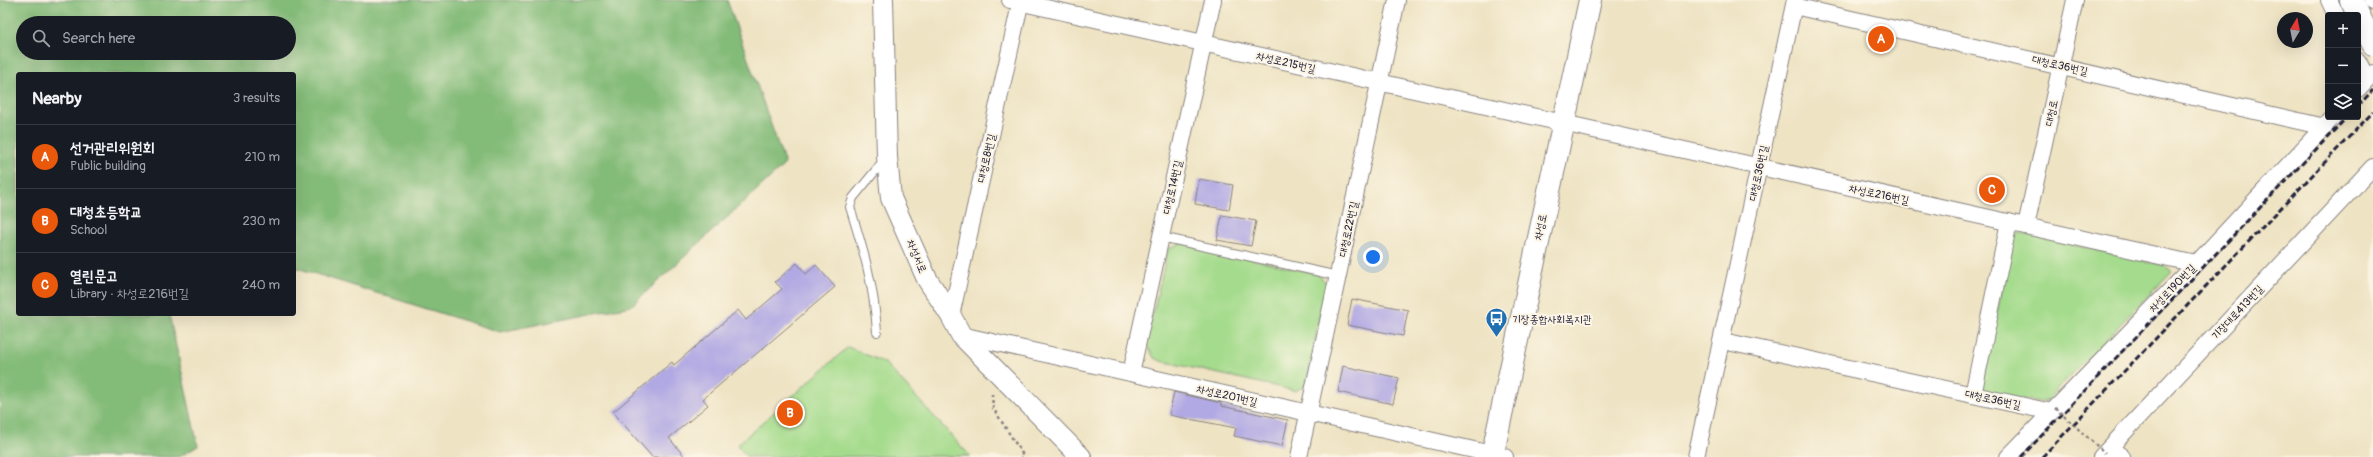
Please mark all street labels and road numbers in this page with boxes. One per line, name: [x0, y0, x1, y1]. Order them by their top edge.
street label: 차성로215번길: [1255, 49, 1317, 76]
street label: 대청로36번길: [2031, 53, 2089, 78]
street label: 대청로: [2042, 99, 2061, 127]
street label: 대청로8번길: [975, 132, 998, 184]
street label: 대청로36번길: [1746, 144, 1771, 202]
street label: 대청로14번길: [1160, 159, 1185, 215]
street label: 차성로216번길: [1848, 182, 1910, 207]
street label: 대청로22번길: [1336, 200, 1361, 258]
street label: 차성로: [1531, 213, 1550, 241]
street label: 차성서로: [904, 237, 929, 275]
street label: 차성로190번길: [2146, 262, 2199, 315]
street label: 기장대로413번길: [2209, 282, 2266, 342]
street label: 차성로201번길: [1195, 382, 1259, 409]
street label: 대청로36번길: [1964, 387, 2022, 412]

